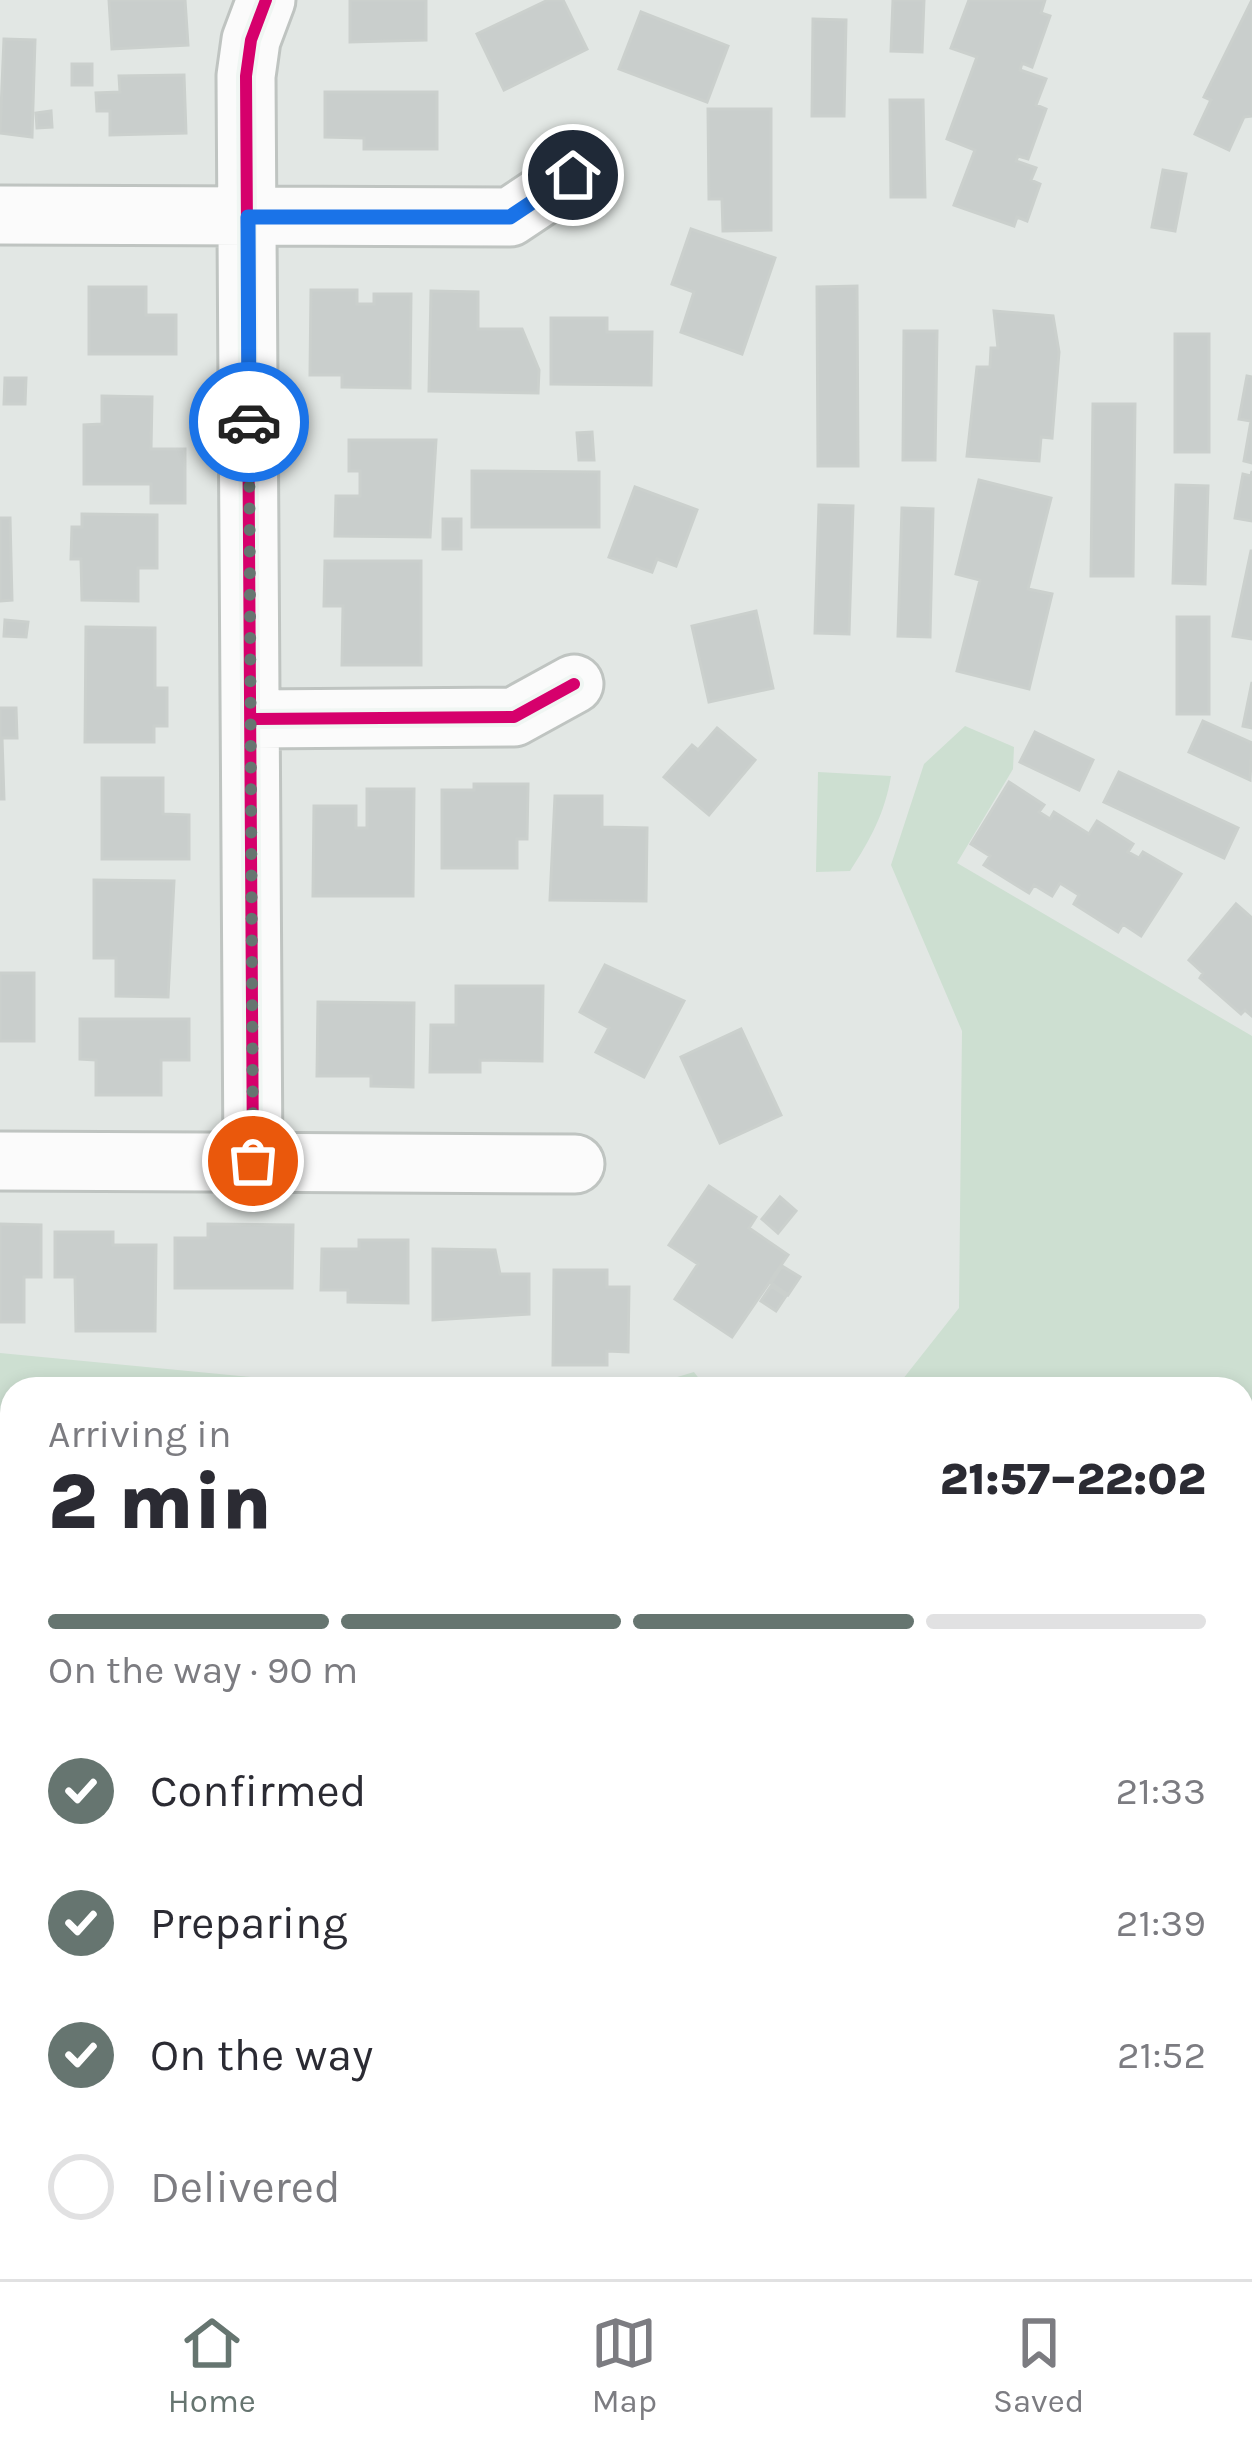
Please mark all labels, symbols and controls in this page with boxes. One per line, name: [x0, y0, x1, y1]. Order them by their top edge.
pin: [522, 124, 624, 226]
icon: home: [540, 142, 606, 208]
courier: [189, 362, 309, 482]
icon: car: [216, 389, 282, 455]
pin: [202, 1110, 304, 1212]
icon: bag: [220, 1128, 286, 1194]
text: Arriving in: [48, 1411, 231, 1457]
text: 21:57–22:02: [940, 1453, 1206, 1505]
text: 2 min: [48, 1456, 272, 1548]
text: On the way · 90 m: [48, 1647, 358, 1693]
icon: check: [48, 1758, 114, 1824]
text: Confirmed: [150, 1765, 366, 1817]
text: 21:33: [1115, 1768, 1206, 1814]
icon: check: [48, 1890, 114, 1956]
text: Preparing: [150, 1897, 348, 1949]
text: 21:39: [1116, 1900, 1206, 1946]
icon: check: [48, 2022, 114, 2088]
text: On the way: [150, 2029, 373, 2081]
text: 21:52: [1117, 2032, 1206, 2078]
text: Delivered: [150, 2161, 341, 2213]
tab: Home: [168, 2310, 256, 2420]
tab: Map: [591, 2310, 657, 2420]
tab: Saved: [993, 2310, 1084, 2420]

